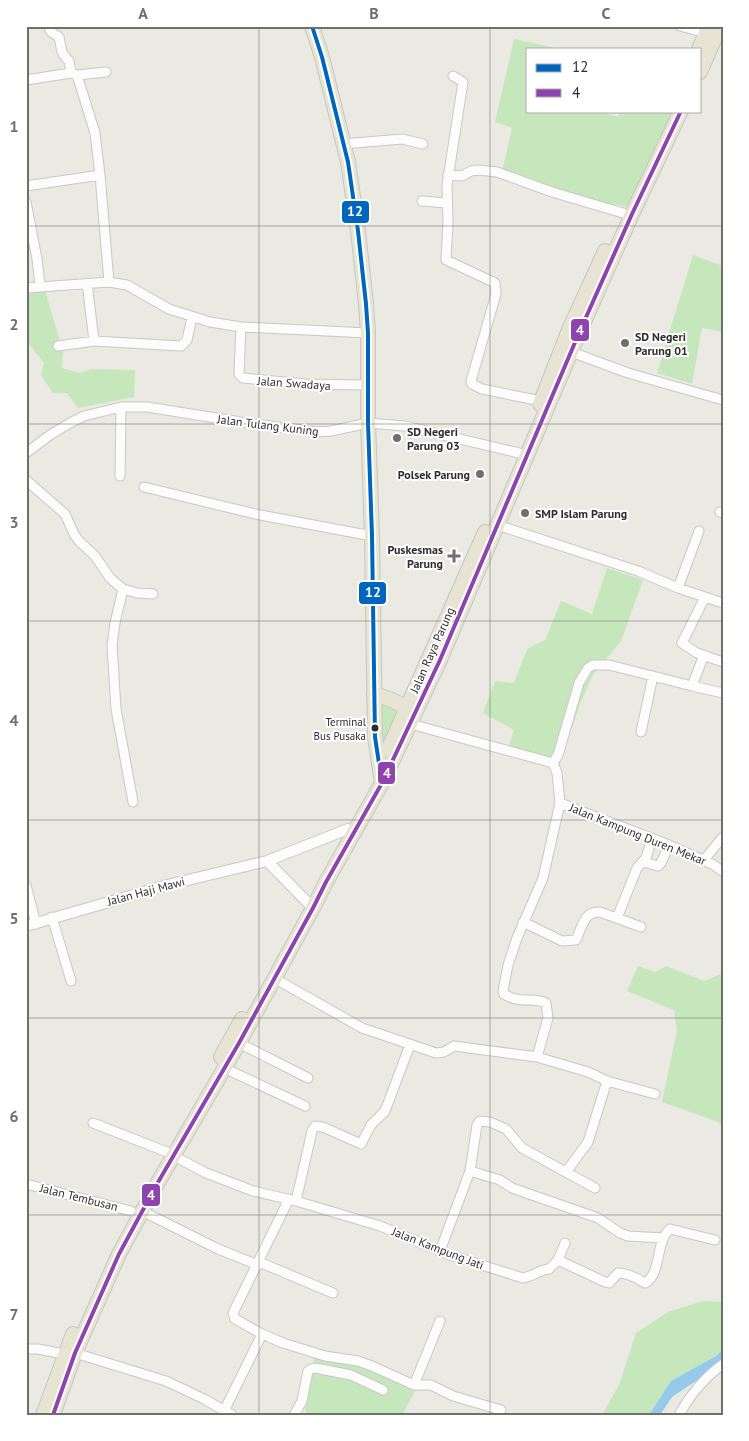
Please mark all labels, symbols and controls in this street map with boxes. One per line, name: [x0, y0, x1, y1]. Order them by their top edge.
text: A: [138, 3, 148, 23]
text: B: [369, 3, 379, 23]
text: C: [602, 3, 611, 23]
legend: [526, 48, 702, 112]
text: 12: [572, 57, 588, 76]
text: 4: [572, 83, 580, 102]
text: 1: [9, 116, 19, 136]
line badge: 12: [341, 200, 370, 224]
text: 12: [347, 202, 363, 220]
text: 2: [9, 314, 19, 334]
line badge: 4: [570, 318, 590, 342]
text: 4: [576, 321, 584, 339]
place label: SD Negeri Parung 01: [635, 329, 688, 358]
marker: SD Negeri Parung 01: [619, 337, 631, 349]
street label: Jalan Swadaya: [256, 373, 331, 393]
street label: Jalan Tulang Kuning: [215, 411, 320, 439]
place label: SD Negeri Parung 03: [407, 424, 460, 453]
marker: SD Negeri Parung 03: [391, 432, 403, 444]
place label: Polsek Parung: [398, 467, 470, 482]
marker: Polsek Parung: [474, 468, 486, 480]
place label: SMP Islam Parung: [535, 506, 627, 521]
marker: SMP Islam Parung: [519, 507, 531, 519]
text: 3: [9, 512, 19, 532]
place label: Puskesmas Parung: [387, 542, 443, 571]
marker: Puskesmas Parung: [447, 549, 461, 563]
line badge: 12: [358, 581, 387, 605]
text: 12: [365, 583, 381, 601]
street label: Jalan Raya Parung: [406, 605, 458, 696]
text: 4: [9, 710, 19, 730]
place label: Terminal Bus Pusaka: [314, 715, 367, 743]
marker: Terminal Bus Pusaka: [370, 723, 380, 733]
line badge: 4: [377, 761, 396, 785]
text: 4: [383, 764, 391, 782]
street label: Jalan Kampung Duren Mekar: [567, 799, 709, 868]
street label: Jalan Haji Mawi: [105, 873, 186, 909]
text: 5: [9, 908, 19, 928]
text: 6: [9, 1106, 19, 1126]
street label: Jalan Tembusan: [38, 1180, 120, 1214]
line badge: 4: [141, 1183, 161, 1207]
text: 4: [147, 1186, 155, 1204]
street label: Jalan Kampung Jati: [389, 1223, 486, 1272]
text: 7: [9, 1304, 19, 1324]

